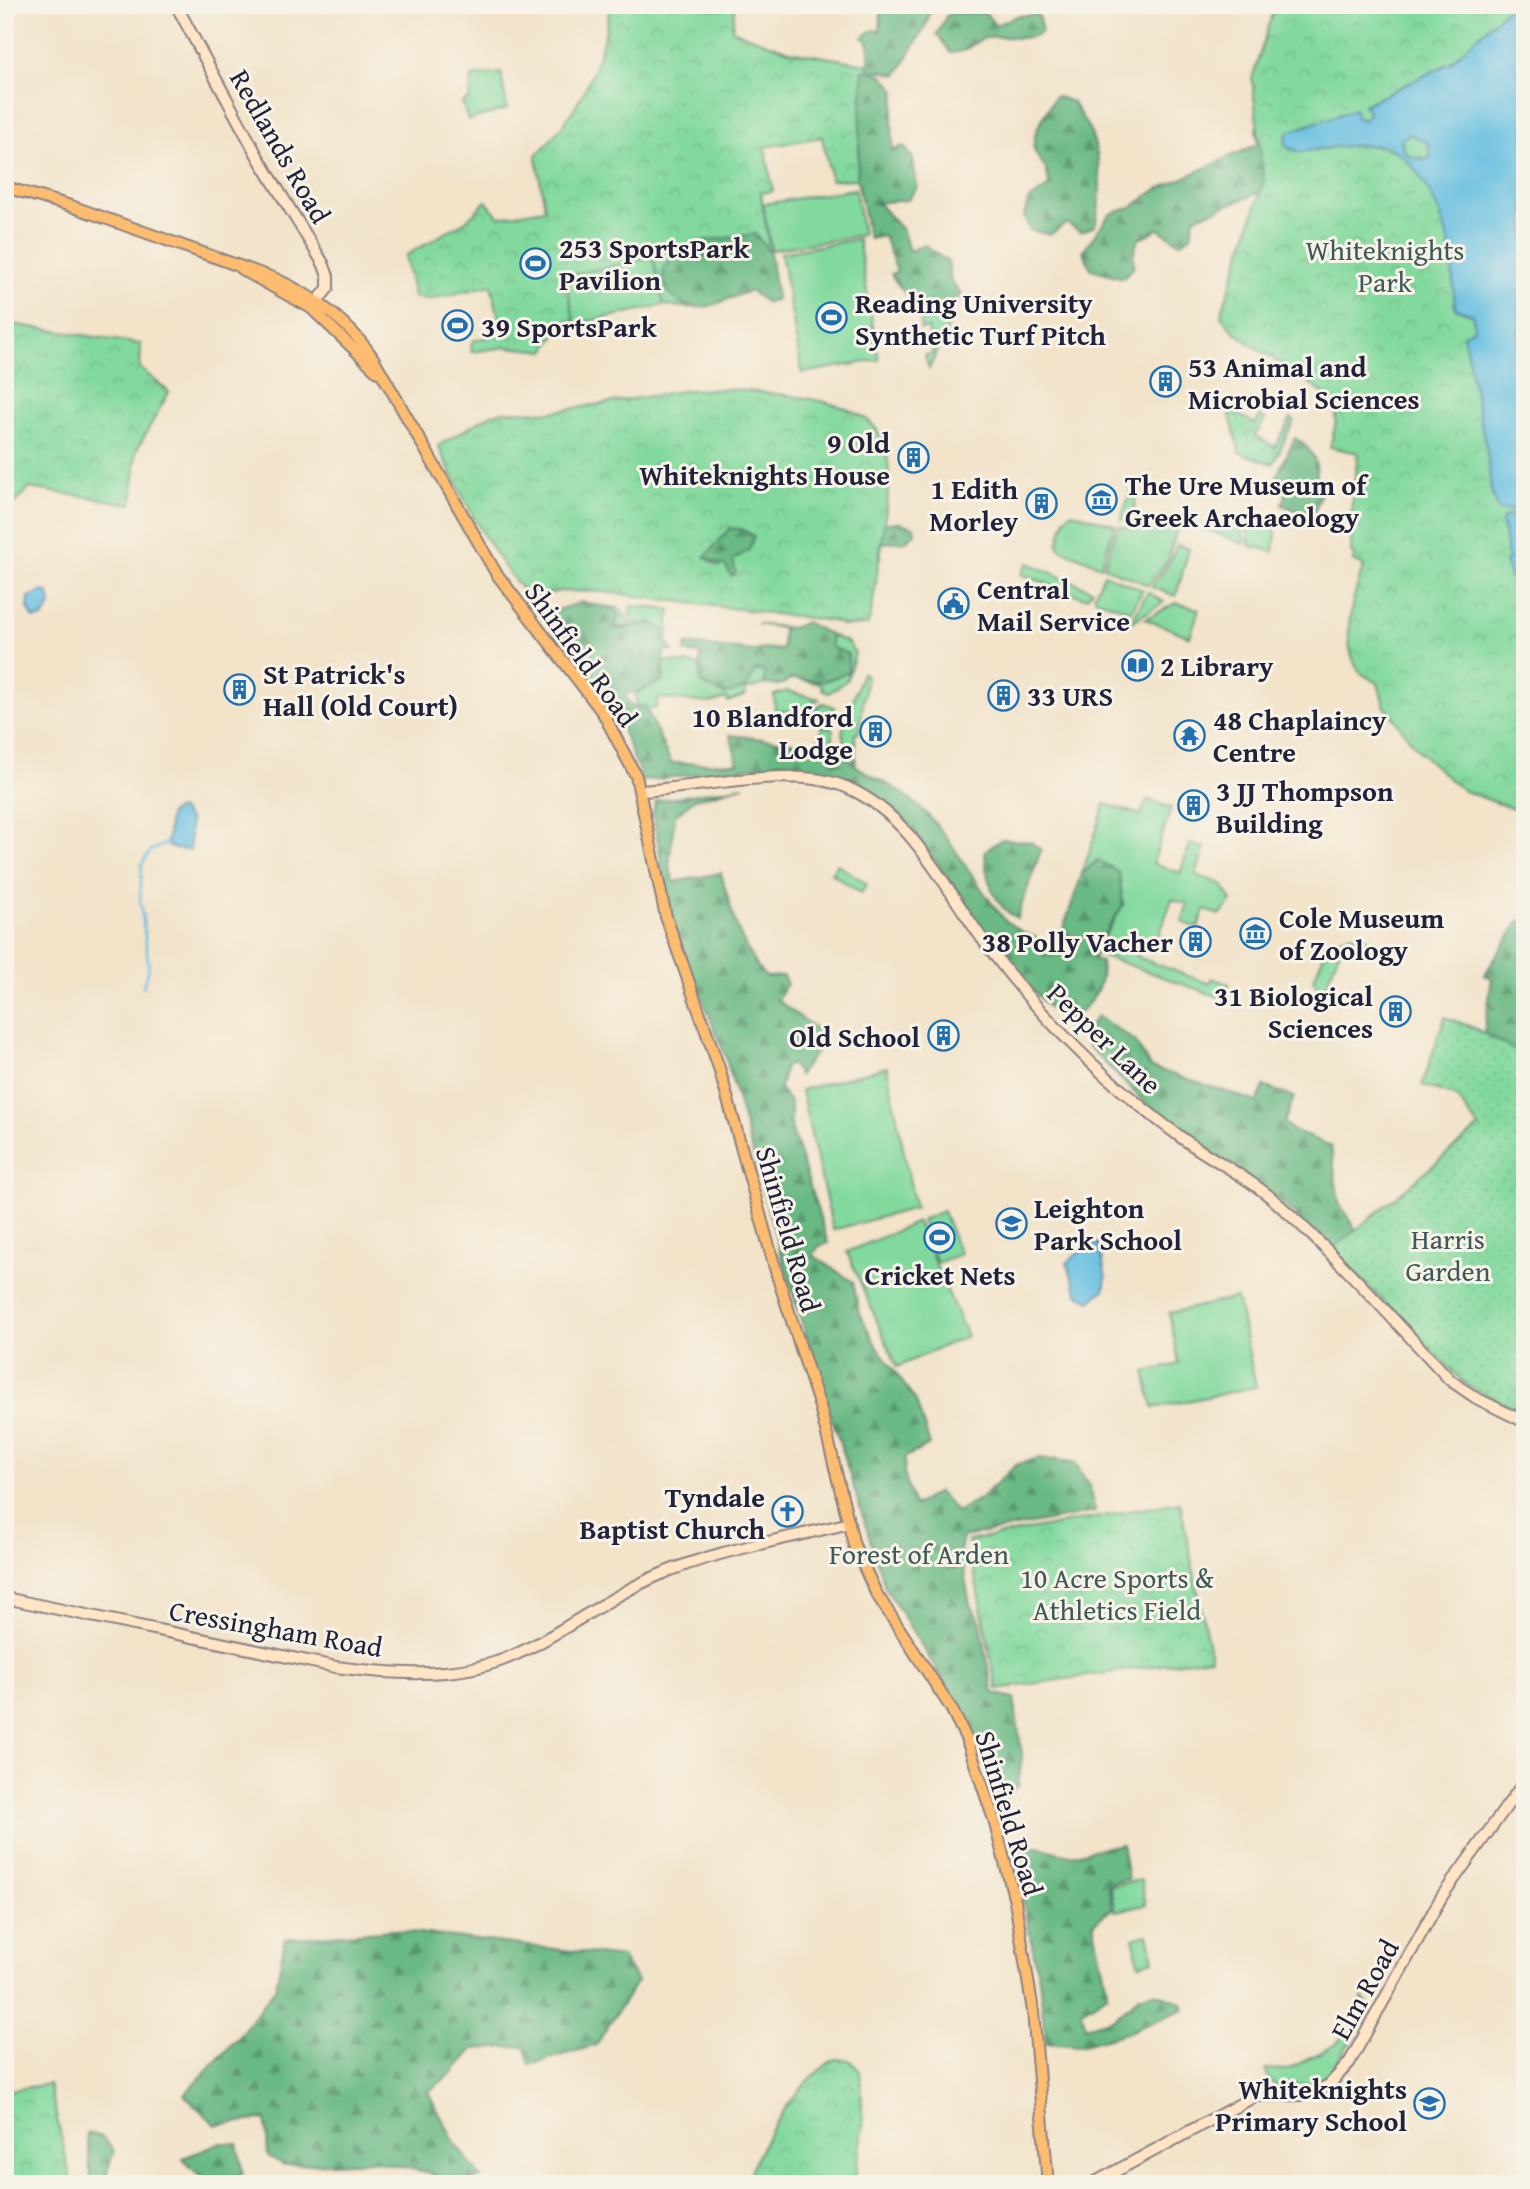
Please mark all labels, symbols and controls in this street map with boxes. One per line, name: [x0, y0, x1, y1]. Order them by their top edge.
street label: Redlands Road: [220, 61, 342, 231]
place label: 253 SportsPark Pavilion: [559, 227, 750, 300]
park label: Whiteknights Park: [1306, 229, 1464, 302]
sports icon: 253 SportsPark Pavilion: [519, 246, 553, 280]
place label: Reading University Synthetic Turf Pitch: [855, 282, 1106, 355]
sports icon: Reading University Synthetic Turf Pitch: [815, 301, 849, 335]
place label: 39 SportsPark: [481, 306, 658, 347]
sports icon: 39 SportsPark: [441, 309, 475, 343]
place label: 53 Animal and Microbial Sciences: [1188, 346, 1420, 419]
building icon: 53 Animal and Microbial Sciences: [1148, 365, 1182, 399]
place label: 9 Old Whiteknights House: [639, 422, 891, 495]
building icon: 9 Old Whiteknights House: [896, 441, 930, 475]
place label: The Ure Museum of Greek Archaeology: [1125, 464, 1369, 537]
place label: 1 Edith Morley: [929, 468, 1019, 541]
museum icon: The Ure Museum of Greek Archaeology: [1085, 483, 1119, 517]
building icon: 1 Edith Morley: [1024, 487, 1058, 521]
place label: Central Mail Service: [977, 568, 1130, 641]
street label: Shinfield Road: [515, 573, 649, 735]
public building icon: Central Mail Service: [937, 587, 971, 621]
place label: 2 Library: [1160, 645, 1274, 686]
library icon: 2 Library: [1120, 648, 1154, 682]
place label: St Patrick's Hall (Old Court): [263, 653, 458, 726]
building icon: St Patrick's Hall (Old Court): [223, 672, 257, 706]
place label: 33 URS: [1027, 675, 1113, 716]
building icon: 33 URS: [987, 678, 1021, 712]
place label: 10 Blandford Lodge: [692, 696, 854, 769]
place label: 48 Chaplaincy Centre: [1213, 699, 1387, 772]
building icon: 10 Blandford Lodge: [859, 715, 893, 749]
temple icon: 48 Chaplaincy Centre: [1173, 718, 1207, 752]
place label: 3 JJ Thompson Building: [1216, 770, 1394, 843]
building icon: 3 JJ Thompson Building: [1176, 789, 1210, 823]
place label: Cole Museum of Zoology: [1279, 897, 1444, 970]
museum icon: Cole Museum of Zoology: [1239, 916, 1273, 950]
place label: 38 Polly Vacher: [982, 921, 1173, 962]
building icon: 38 Polly Vacher: [1179, 924, 1213, 958]
street label: Pepper Lane: [1039, 973, 1171, 1103]
place label: 31 Biological Sciences: [1214, 975, 1373, 1048]
building icon: 31 Biological Sciences: [1379, 994, 1413, 1028]
place label: Old School: [789, 1016, 920, 1057]
building icon: Old School: [926, 1019, 960, 1053]
street label: Shinfield Road: [746, 1141, 832, 1317]
place label: Leighton Park School: [1034, 1187, 1182, 1260]
school or university icon: Leighton Park School: [994, 1206, 1028, 1240]
park label: Harris Garden: [1406, 1218, 1491, 1291]
sports icon: Cricket Nets: [923, 1220, 957, 1254]
place label: Cricket Nets: [865, 1254, 1015, 1295]
place label: Tyndale Baptist Church: [579, 1476, 765, 1549]
church icon: Tyndale Baptist Church: [771, 1495, 805, 1529]
park label: Forest of Arden: [829, 1533, 1009, 1574]
park label: 10 Acre Sports & Athletics Field: [1020, 1557, 1214, 1630]
street label: Cressingham Road: [166, 1589, 386, 1667]
street label: Shinfield Road: [965, 1725, 1055, 1901]
street label: Elm Road: [1319, 1931, 1409, 2047]
place label: Whiteknights Primary School: [1215, 2068, 1407, 2141]
school or university icon: Whiteknights Primary School: [1413, 2087, 1447, 2121]

